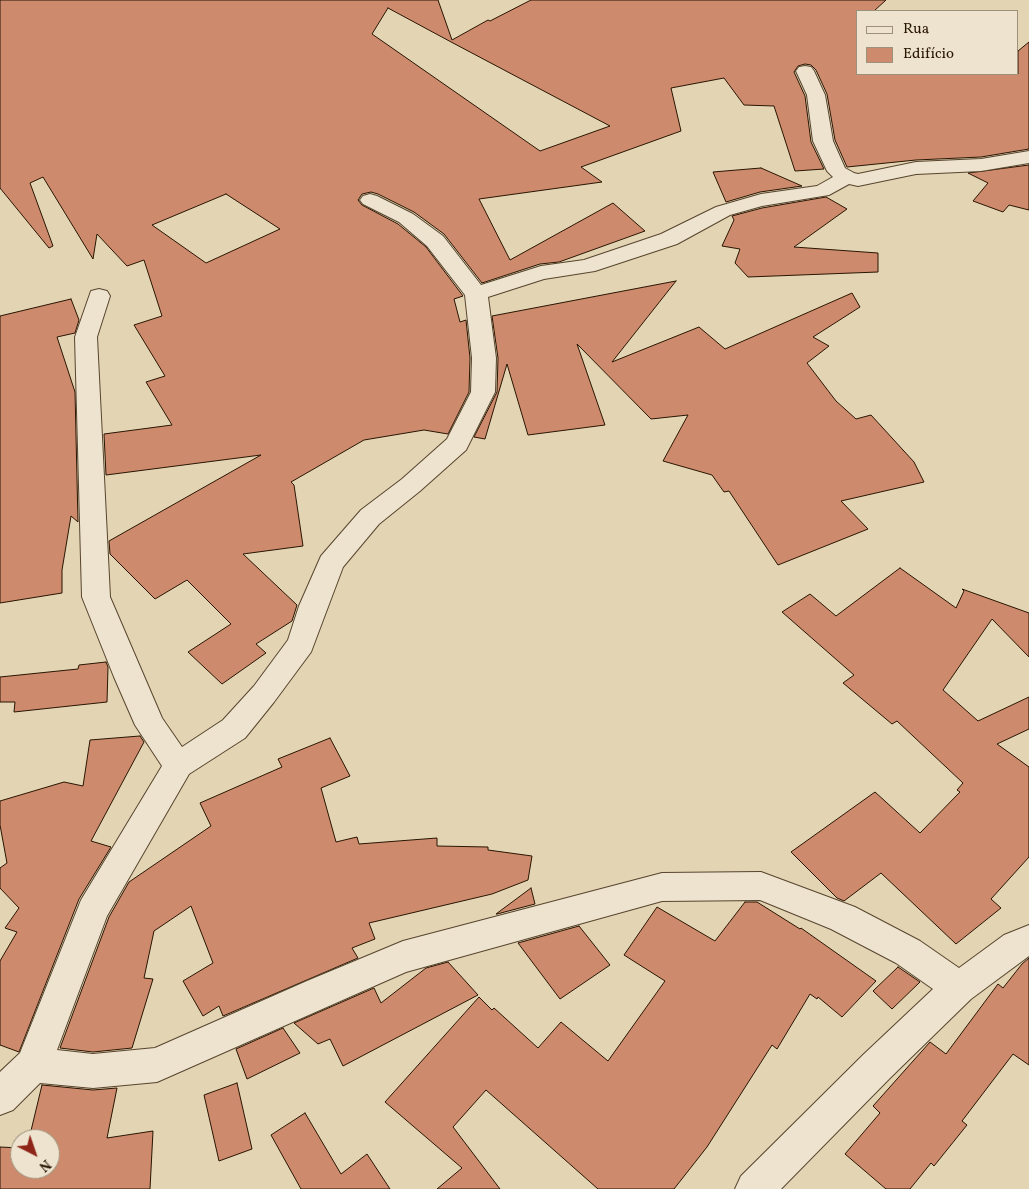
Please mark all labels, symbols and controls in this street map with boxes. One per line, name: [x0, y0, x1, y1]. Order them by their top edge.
legend: [856, 10, 1019, 75]
text: Rua: [903, 19, 929, 40]
text: Edifício: [903, 44, 954, 65]
north arrow: [10, 1129, 60, 1179]
text: N: [34, 1154, 55, 1175]

